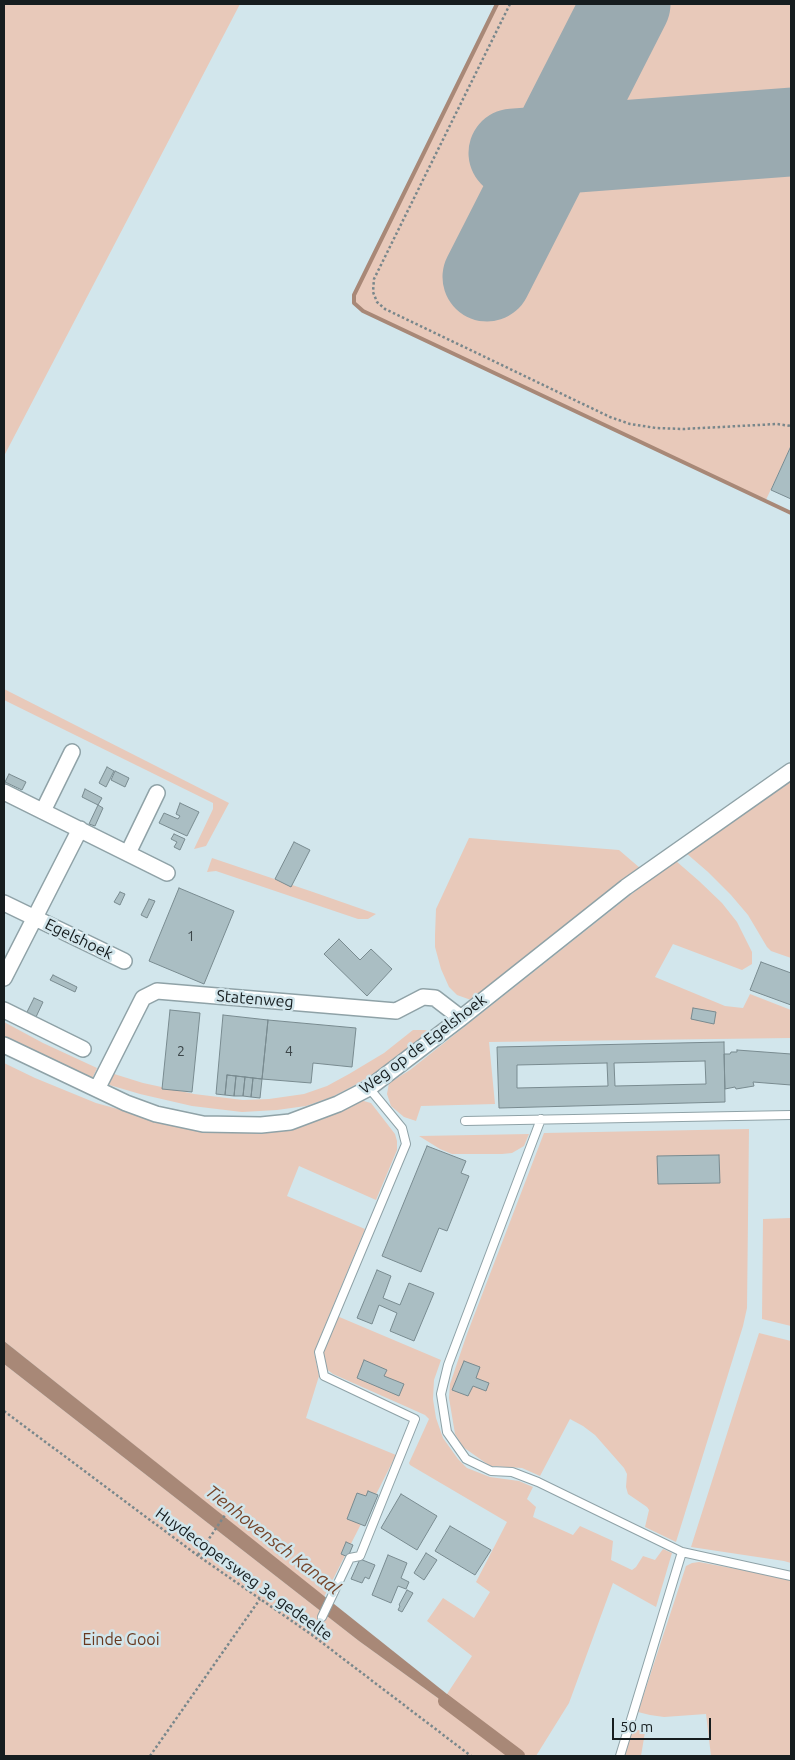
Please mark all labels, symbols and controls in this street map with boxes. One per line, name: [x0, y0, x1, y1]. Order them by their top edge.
street label: Egelshoek: [42, 914, 116, 964]
house number: 1: [187, 928, 195, 944]
street label: Statenweg: [216, 986, 294, 1012]
street label: Weg op de Egelshoek: [356, 990, 490, 1098]
house number: 2: [177, 1043, 185, 1059]
house number: 4: [285, 1043, 293, 1059]
water label: Tienhovensch Kanaal: [201, 1481, 345, 1599]
street label: Huydecopersweg 3e gedeelte: [152, 1503, 336, 1645]
park label: Einde Gooi: [82, 1630, 160, 1650]
scale bar: [615, 1708, 714, 1740]
text: 50 m: [620, 1718, 653, 1735]

